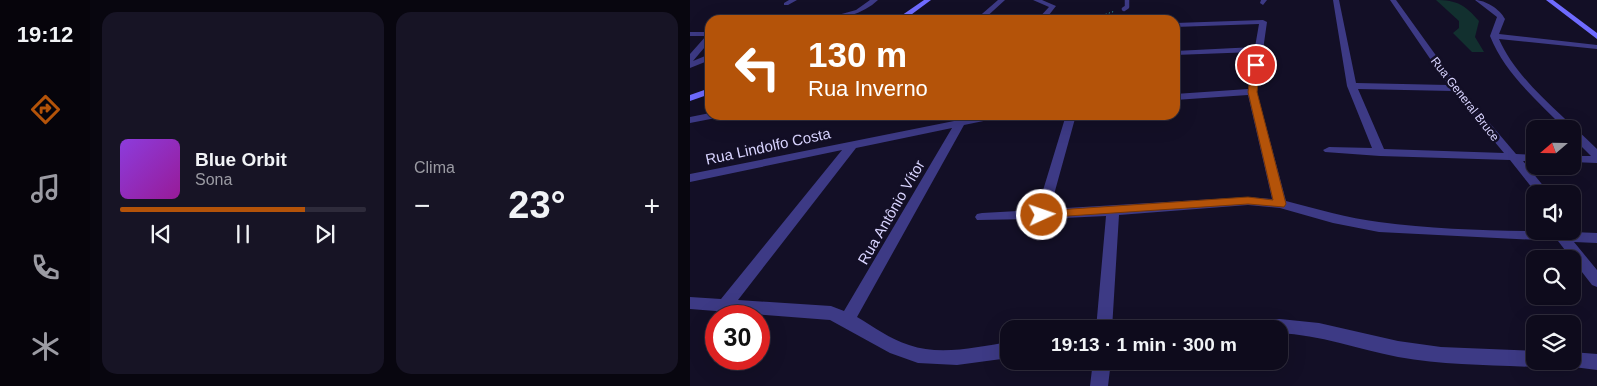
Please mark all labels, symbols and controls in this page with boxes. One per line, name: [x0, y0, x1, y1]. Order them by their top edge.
text: 19:12: [17, 22, 73, 47]
icon: left: [725, 35, 790, 100]
text: 130 m: [808, 35, 907, 74]
pin: [1235, 44, 1277, 86]
icon: arrive: [1242, 51, 1270, 79]
street label: Rua General Bruce: [1428, 54, 1502, 144]
text: Rua Inverno: [808, 76, 928, 101]
icon: directions: [28, 92, 63, 127]
north arrow: [1526, 120, 1581, 175]
map controls: [1526, 120, 1581, 370]
street label: Rua Lindolfo Costa: [704, 124, 833, 168]
text: Blue Orbit: [195, 149, 287, 170]
street label: Rua Antônio Vítor: [854, 157, 928, 267]
text: Clima: [414, 159, 455, 176]
icon: music: [28, 171, 63, 206]
text: Sona: [195, 171, 232, 188]
text: 23°: [508, 184, 566, 226]
button: sound: [1526, 185, 1581, 240]
position arrow: [1015, 188, 1067, 240]
text: −: [414, 190, 430, 221]
text: +: [644, 190, 660, 221]
icon: previous: [147, 220, 175, 248]
icon: pause: [229, 220, 257, 248]
icon: next: [311, 220, 339, 248]
icon: phone: [28, 250, 63, 285]
button: search: [1526, 250, 1581, 305]
speed limit sign: 30: [705, 305, 770, 370]
button: layers: [1526, 315, 1581, 370]
icon: climate: [28, 329, 63, 364]
text: 19:13 · 1 min · 300 m: [1051, 334, 1237, 355]

